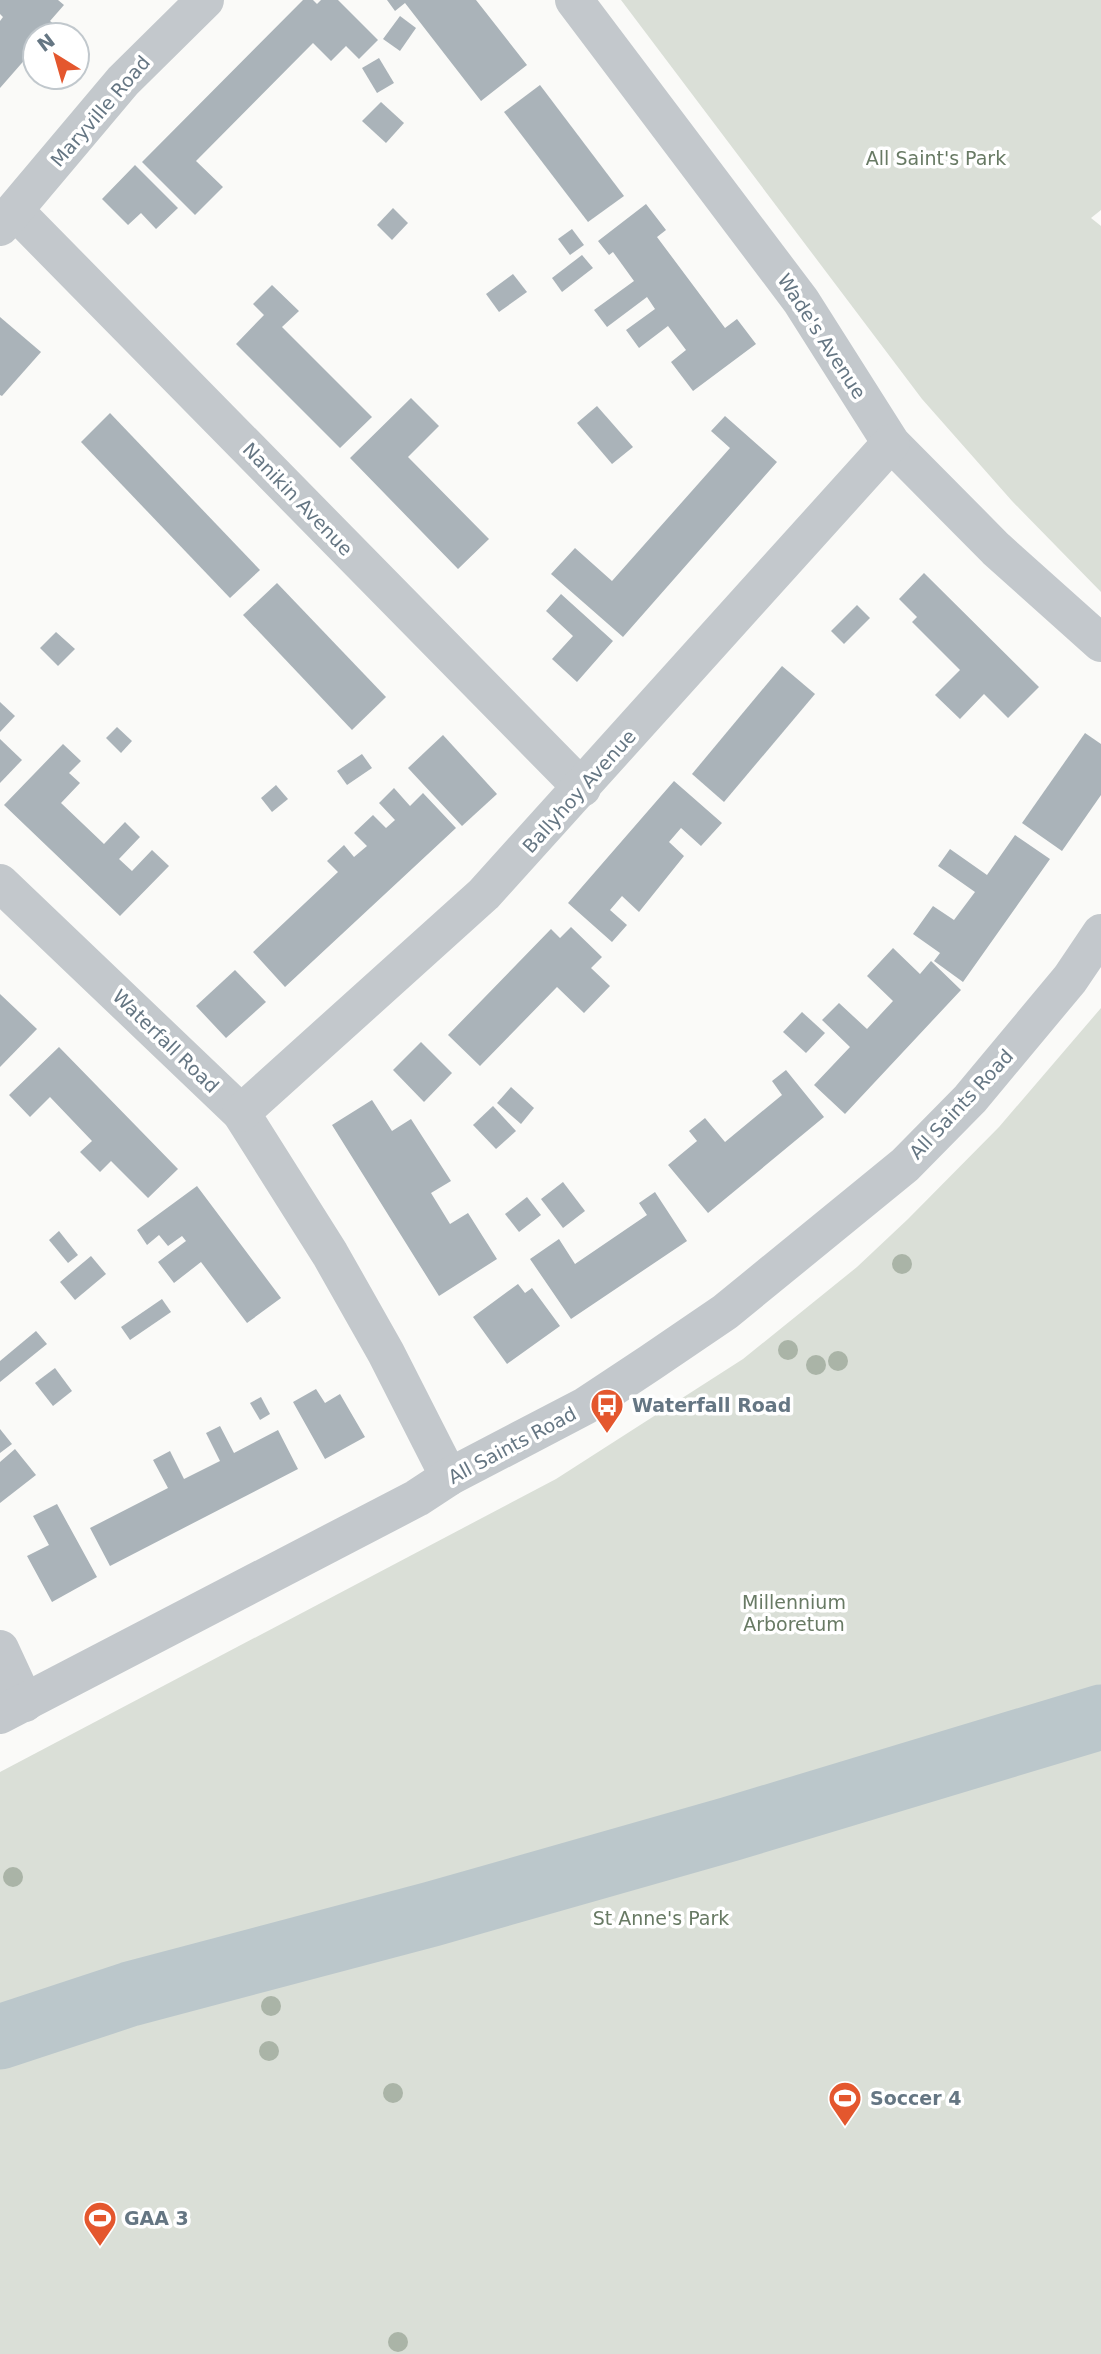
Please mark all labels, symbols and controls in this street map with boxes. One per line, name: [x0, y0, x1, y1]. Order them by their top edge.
north arrow: [21, 21, 91, 91]
text: N: [33, 29, 59, 56]
street label: Maryville Road: [46, 51, 154, 171]
park label: All Saint's Park: [866, 147, 1006, 169]
street label: Wade's Avenue: [773, 269, 871, 403]
street label: Nanikin Avenue: [239, 438, 357, 560]
street label: Ballyhoy Avenue: [518, 725, 640, 857]
street label: Waterfall Road: [108, 985, 224, 1097]
street label: All Saints Road: [905, 1045, 1017, 1163]
bus stop icon: Waterfall Road: [588, 1386, 626, 1435]
place label: Waterfall Road: [632, 1394, 791, 1416]
street label: All Saints Road: [444, 1402, 580, 1488]
park label: Millennium Arboretum: [742, 1591, 846, 1635]
park label: St Anne's Park: [593, 1907, 729, 1929]
sports icon: Soccer 4: [826, 2079, 864, 2128]
place label: Soccer 4: [870, 2087, 961, 2109]
sports icon: GAA 3: [81, 2199, 119, 2248]
place label: GAA 3: [124, 2207, 189, 2229]

